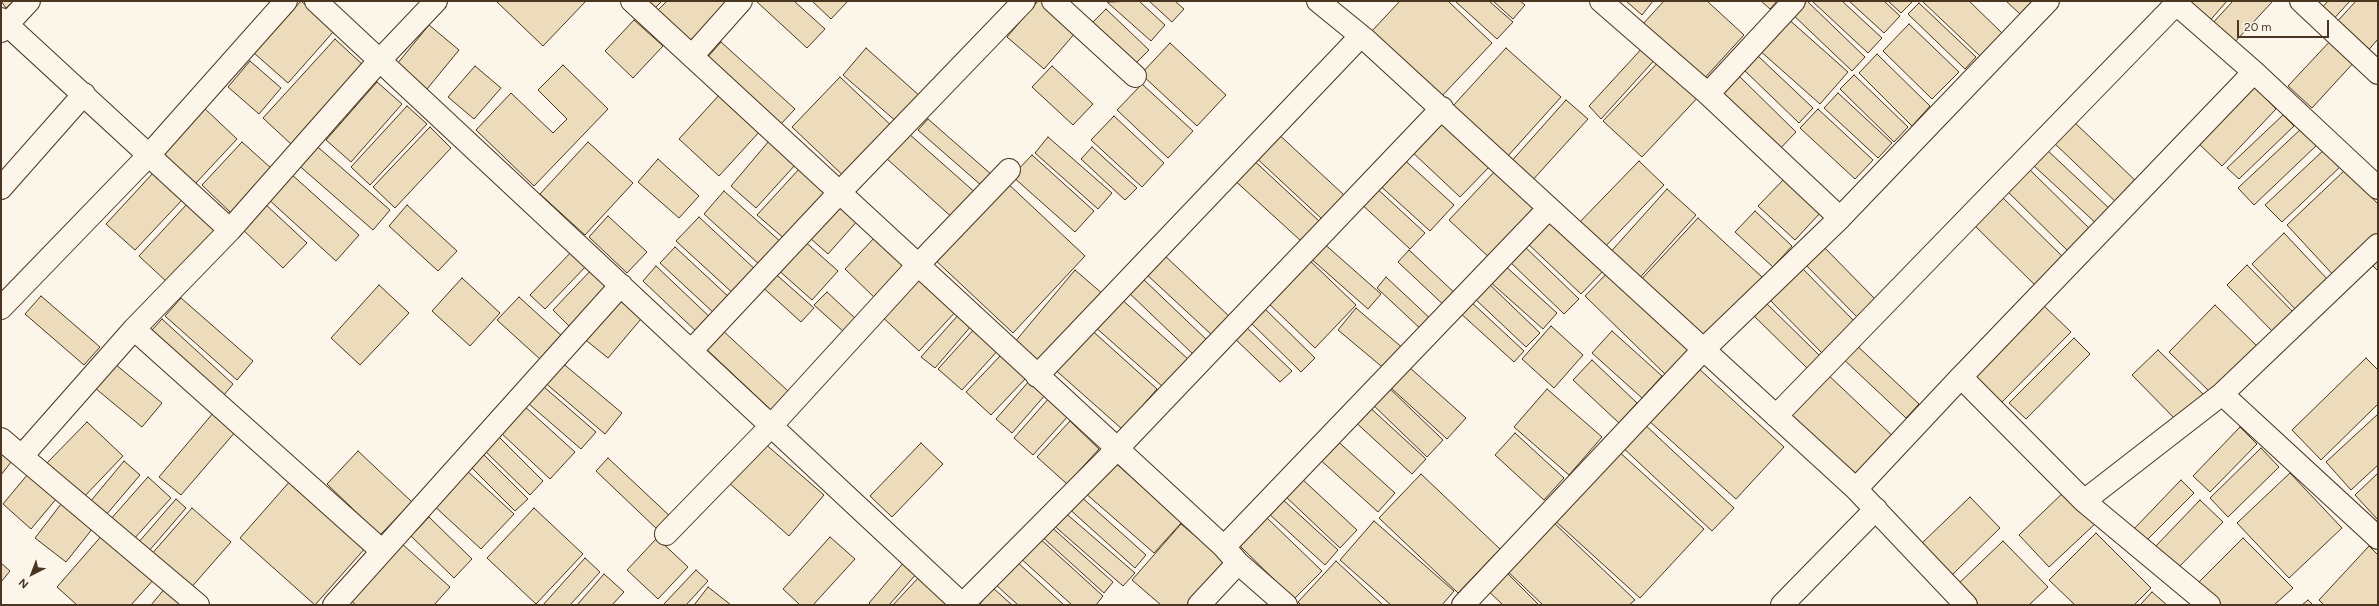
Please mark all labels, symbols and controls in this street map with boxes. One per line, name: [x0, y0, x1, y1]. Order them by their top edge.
scale bar: [2239, 12, 2331, 38]
text: 20 m: [2244, 20, 2272, 34]
north arrow: [12, 554, 52, 594]
text: N: [16, 576, 31, 591]

